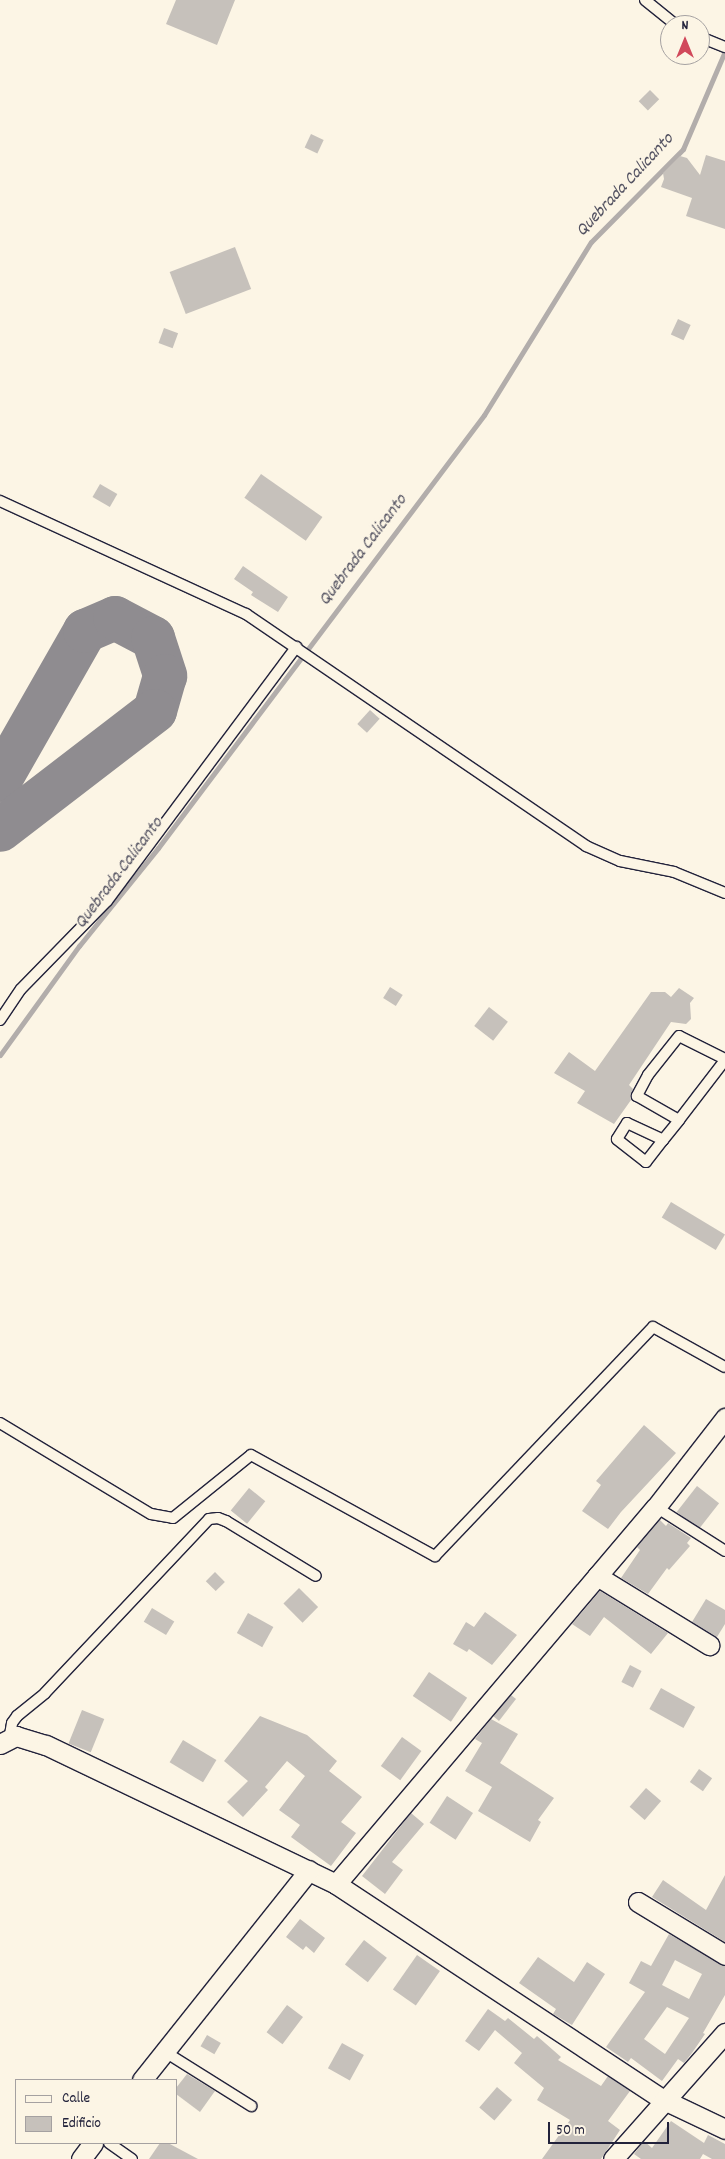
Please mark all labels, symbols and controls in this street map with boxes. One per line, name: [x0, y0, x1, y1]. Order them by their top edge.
north arrow: [660, 15, 710, 65]
text: N: [682, 16, 688, 36]
water label: Quebrada Calicanto: [573, 130, 679, 242]
water label: Quebrada Calicanto: [315, 491, 413, 611]
water label: Quebrada Calicanto: [71, 814, 169, 934]
legend: [15, 2079, 178, 2144]
text: Calle: [62, 2088, 90, 2110]
scale bar: [550, 2112, 671, 2144]
text: Edificio: [62, 2113, 101, 2135]
text: 50 m: [556, 2120, 585, 2142]

